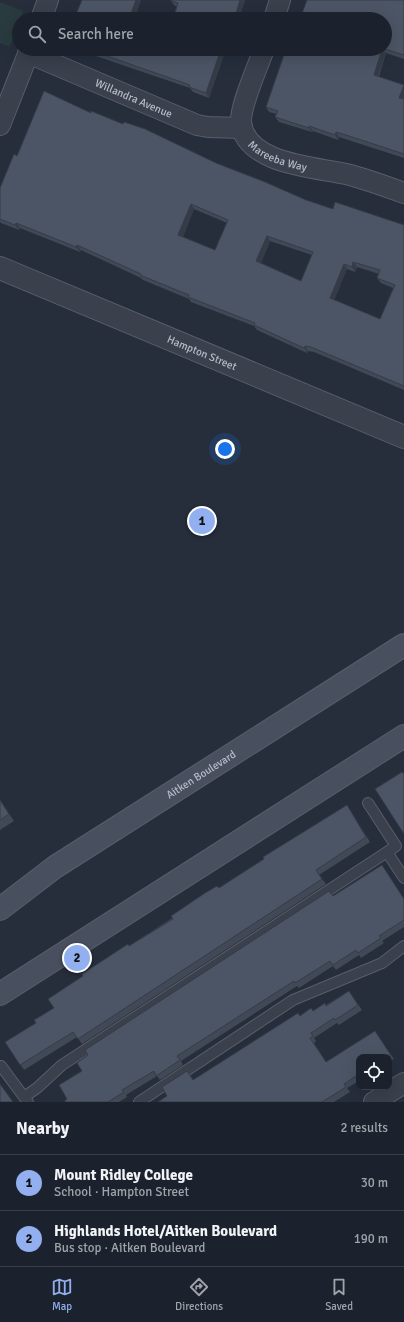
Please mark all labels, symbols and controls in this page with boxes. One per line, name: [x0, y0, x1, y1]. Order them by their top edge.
search box: [12, 12, 392, 56]
icon: search: [26, 23, 48, 45]
text: Search here: [58, 25, 134, 43]
street label: Willandra Avenue: [93, 76, 174, 120]
street label: Mareeba Way: [246, 138, 309, 174]
street label: Hampton Street: [165, 332, 239, 373]
your location: [215, 439, 235, 459]
pin: 1: [189, 506, 215, 536]
street label: Aitken Boulevard: [164, 747, 238, 801]
pin: 2: [64, 943, 90, 973]
map controls: [356, 1054, 392, 1090]
button: locate: [356, 1054, 392, 1090]
text: Nearby: [16, 1118, 69, 1139]
text: 2 results: [340, 1120, 388, 1136]
text: Mount Ridley College: [54, 1166, 193, 1184]
text: 1: [25, 1175, 33, 1191]
text: 30 m: [361, 1175, 388, 1191]
text: School · Hampton Street: [54, 1184, 189, 1200]
text: Highlands Hotel/Aitken Boulevard: [54, 1222, 277, 1240]
text: 2: [25, 1231, 33, 1247]
text: 190 m: [354, 1231, 388, 1247]
text: Bus stop · Aitken Boulevard: [54, 1240, 205, 1256]
tab: Map: [51, 1276, 73, 1313]
tab: Directions: [175, 1276, 223, 1313]
tab: Saved: [325, 1276, 353, 1313]

